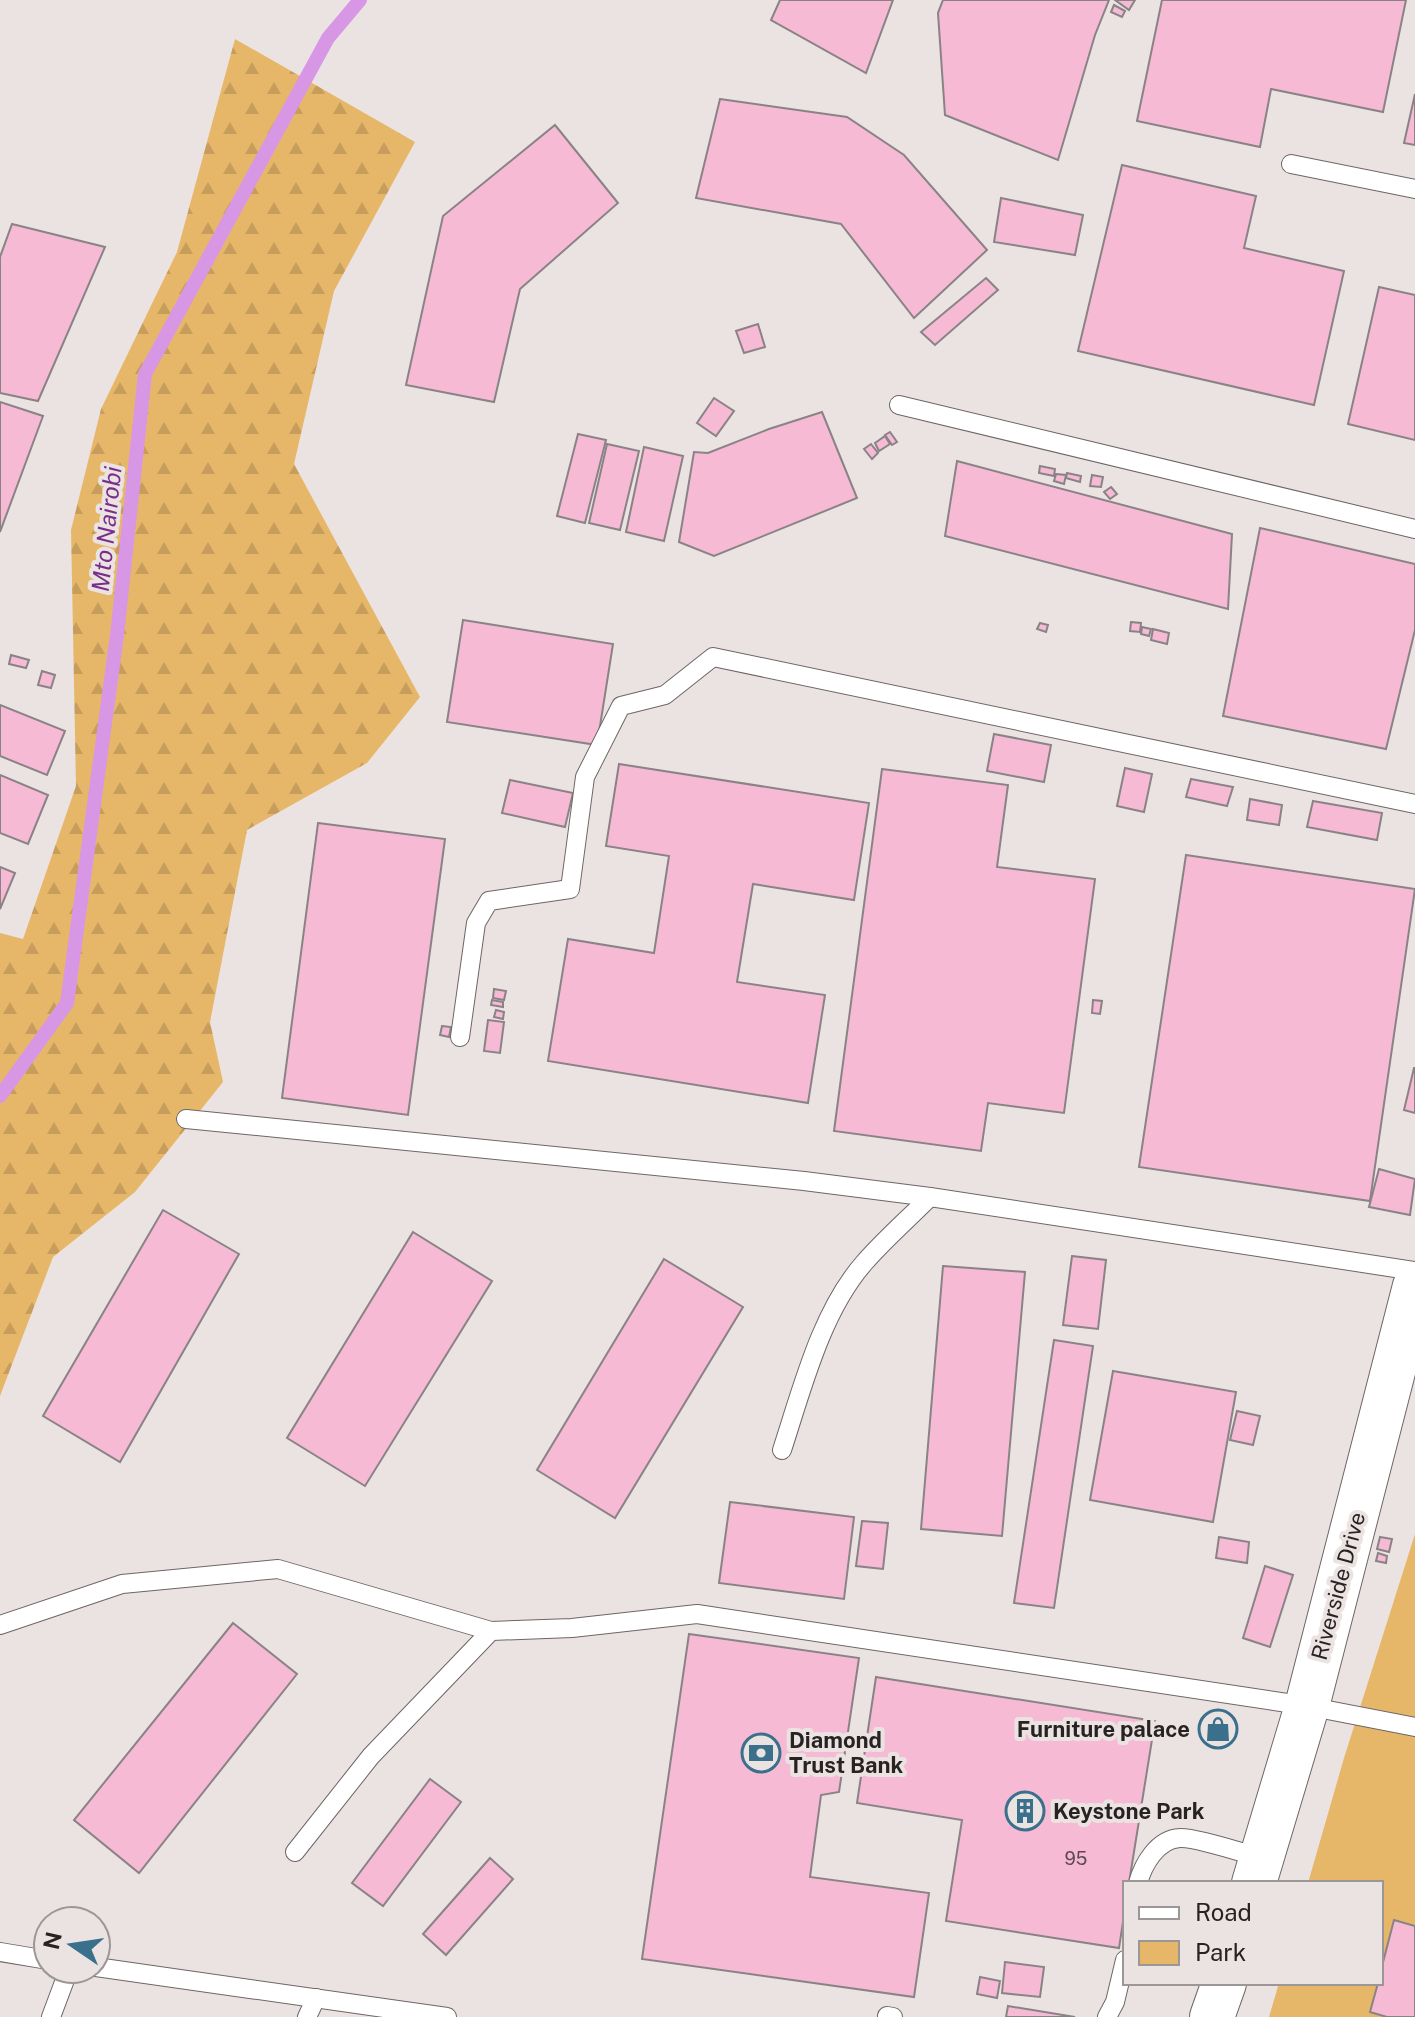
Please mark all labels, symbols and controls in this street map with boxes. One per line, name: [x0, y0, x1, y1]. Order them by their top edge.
water label: Mto Nairobi: [86, 465, 127, 593]
street label: Riverside Drive: [1306, 1509, 1370, 1663]
shop icon: Furniture palace: [1197, 1708, 1239, 1750]
place label: Furniture palace: [1017, 1716, 1190, 1742]
place label: Diamond Trust Bank: [789, 1727, 904, 1778]
bank icon: Diamond Trust Bank: [740, 1732, 782, 1774]
building icon: Keystone Park: [1004, 1790, 1046, 1832]
place label: Keystone Park: [1053, 1798, 1205, 1824]
house number: 95: [1065, 1848, 1087, 1869]
legend: [1123, 1881, 1383, 1985]
text: Road: [1195, 1898, 1252, 1926]
north arrow: [32, 1905, 112, 1985]
text: N: [38, 1929, 67, 1952]
text: Park: [1195, 1938, 1246, 1966]

